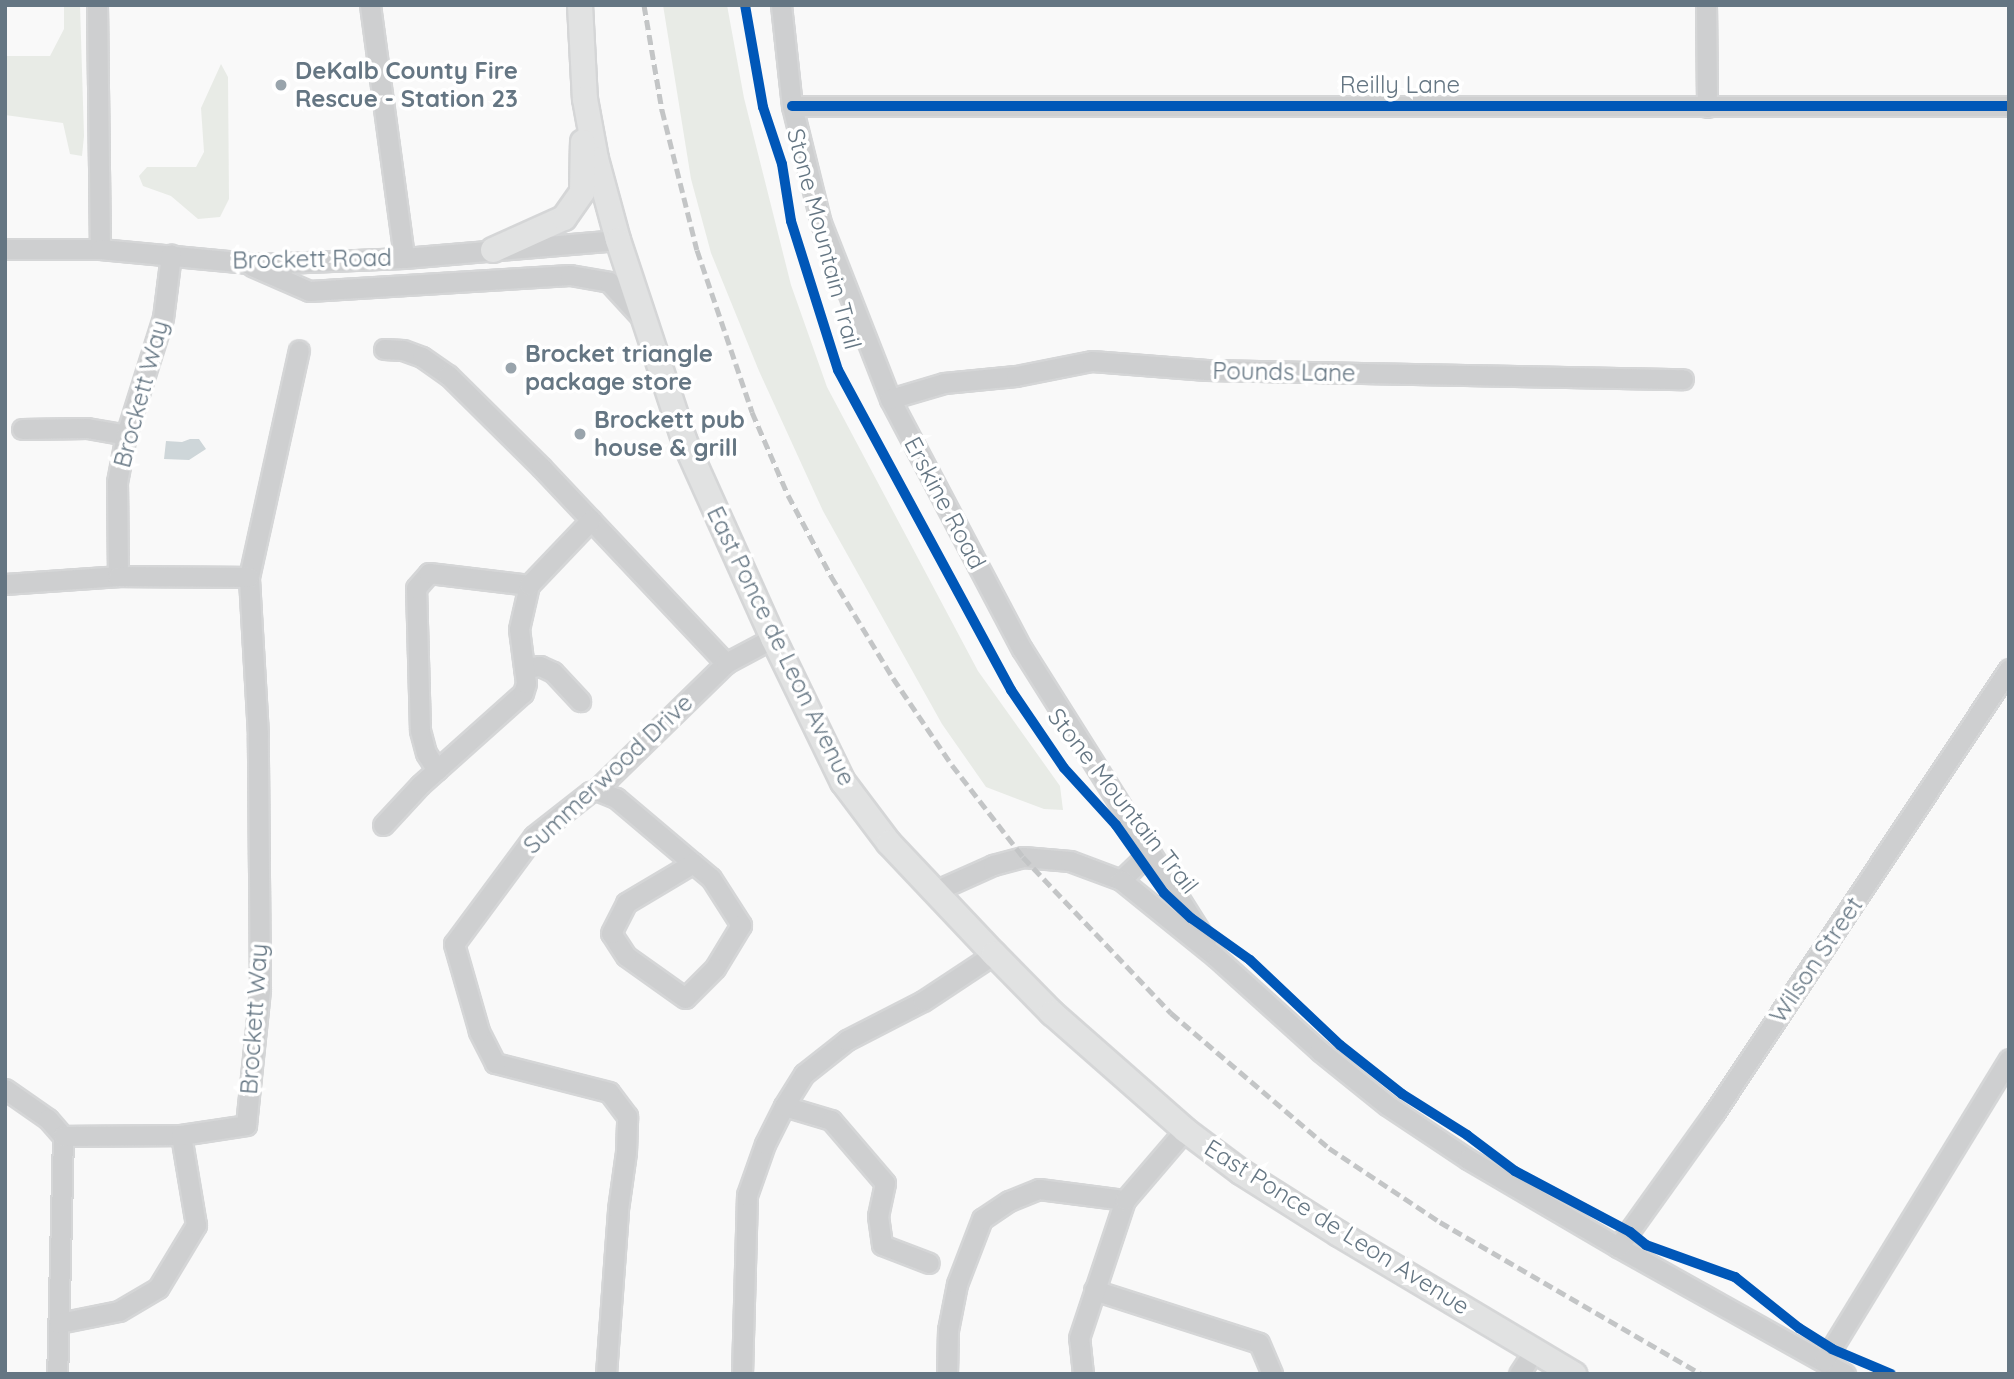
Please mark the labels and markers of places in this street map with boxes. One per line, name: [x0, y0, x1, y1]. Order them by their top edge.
place label: DeKalb County Fire Rescue - Station 23: [295, 57, 518, 113]
marker: DeKalb County Fire Rescue - Station 23: [273, 77, 289, 93]
place label: Brocket triangle package store: [525, 340, 713, 396]
marker: Brocket triangle package store: [503, 360, 519, 376]
place label: Brockett pub house & grill: [594, 406, 745, 462]
marker: Brockett pub house & grill: [572, 426, 588, 442]

